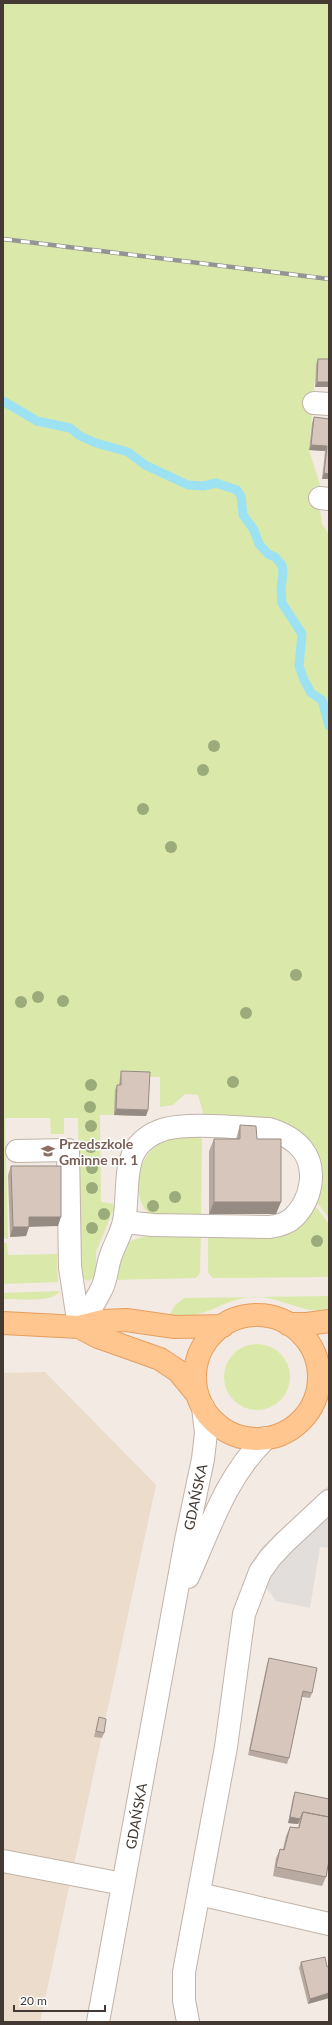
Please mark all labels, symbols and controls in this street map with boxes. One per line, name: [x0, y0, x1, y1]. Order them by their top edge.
place label: Przedszkole Gminne nr. 1: [59, 1135, 138, 1168]
school or university icon: Przedszkole Gminne nr. 1: [40, 1143, 56, 1159]
street label: GDAŃSKA: [180, 1462, 210, 1532]
street label: GDAŃSKA: [122, 1781, 150, 1851]
scale bar: [14, 1987, 105, 2013]
text: 20 m: [20, 1993, 47, 2008]

